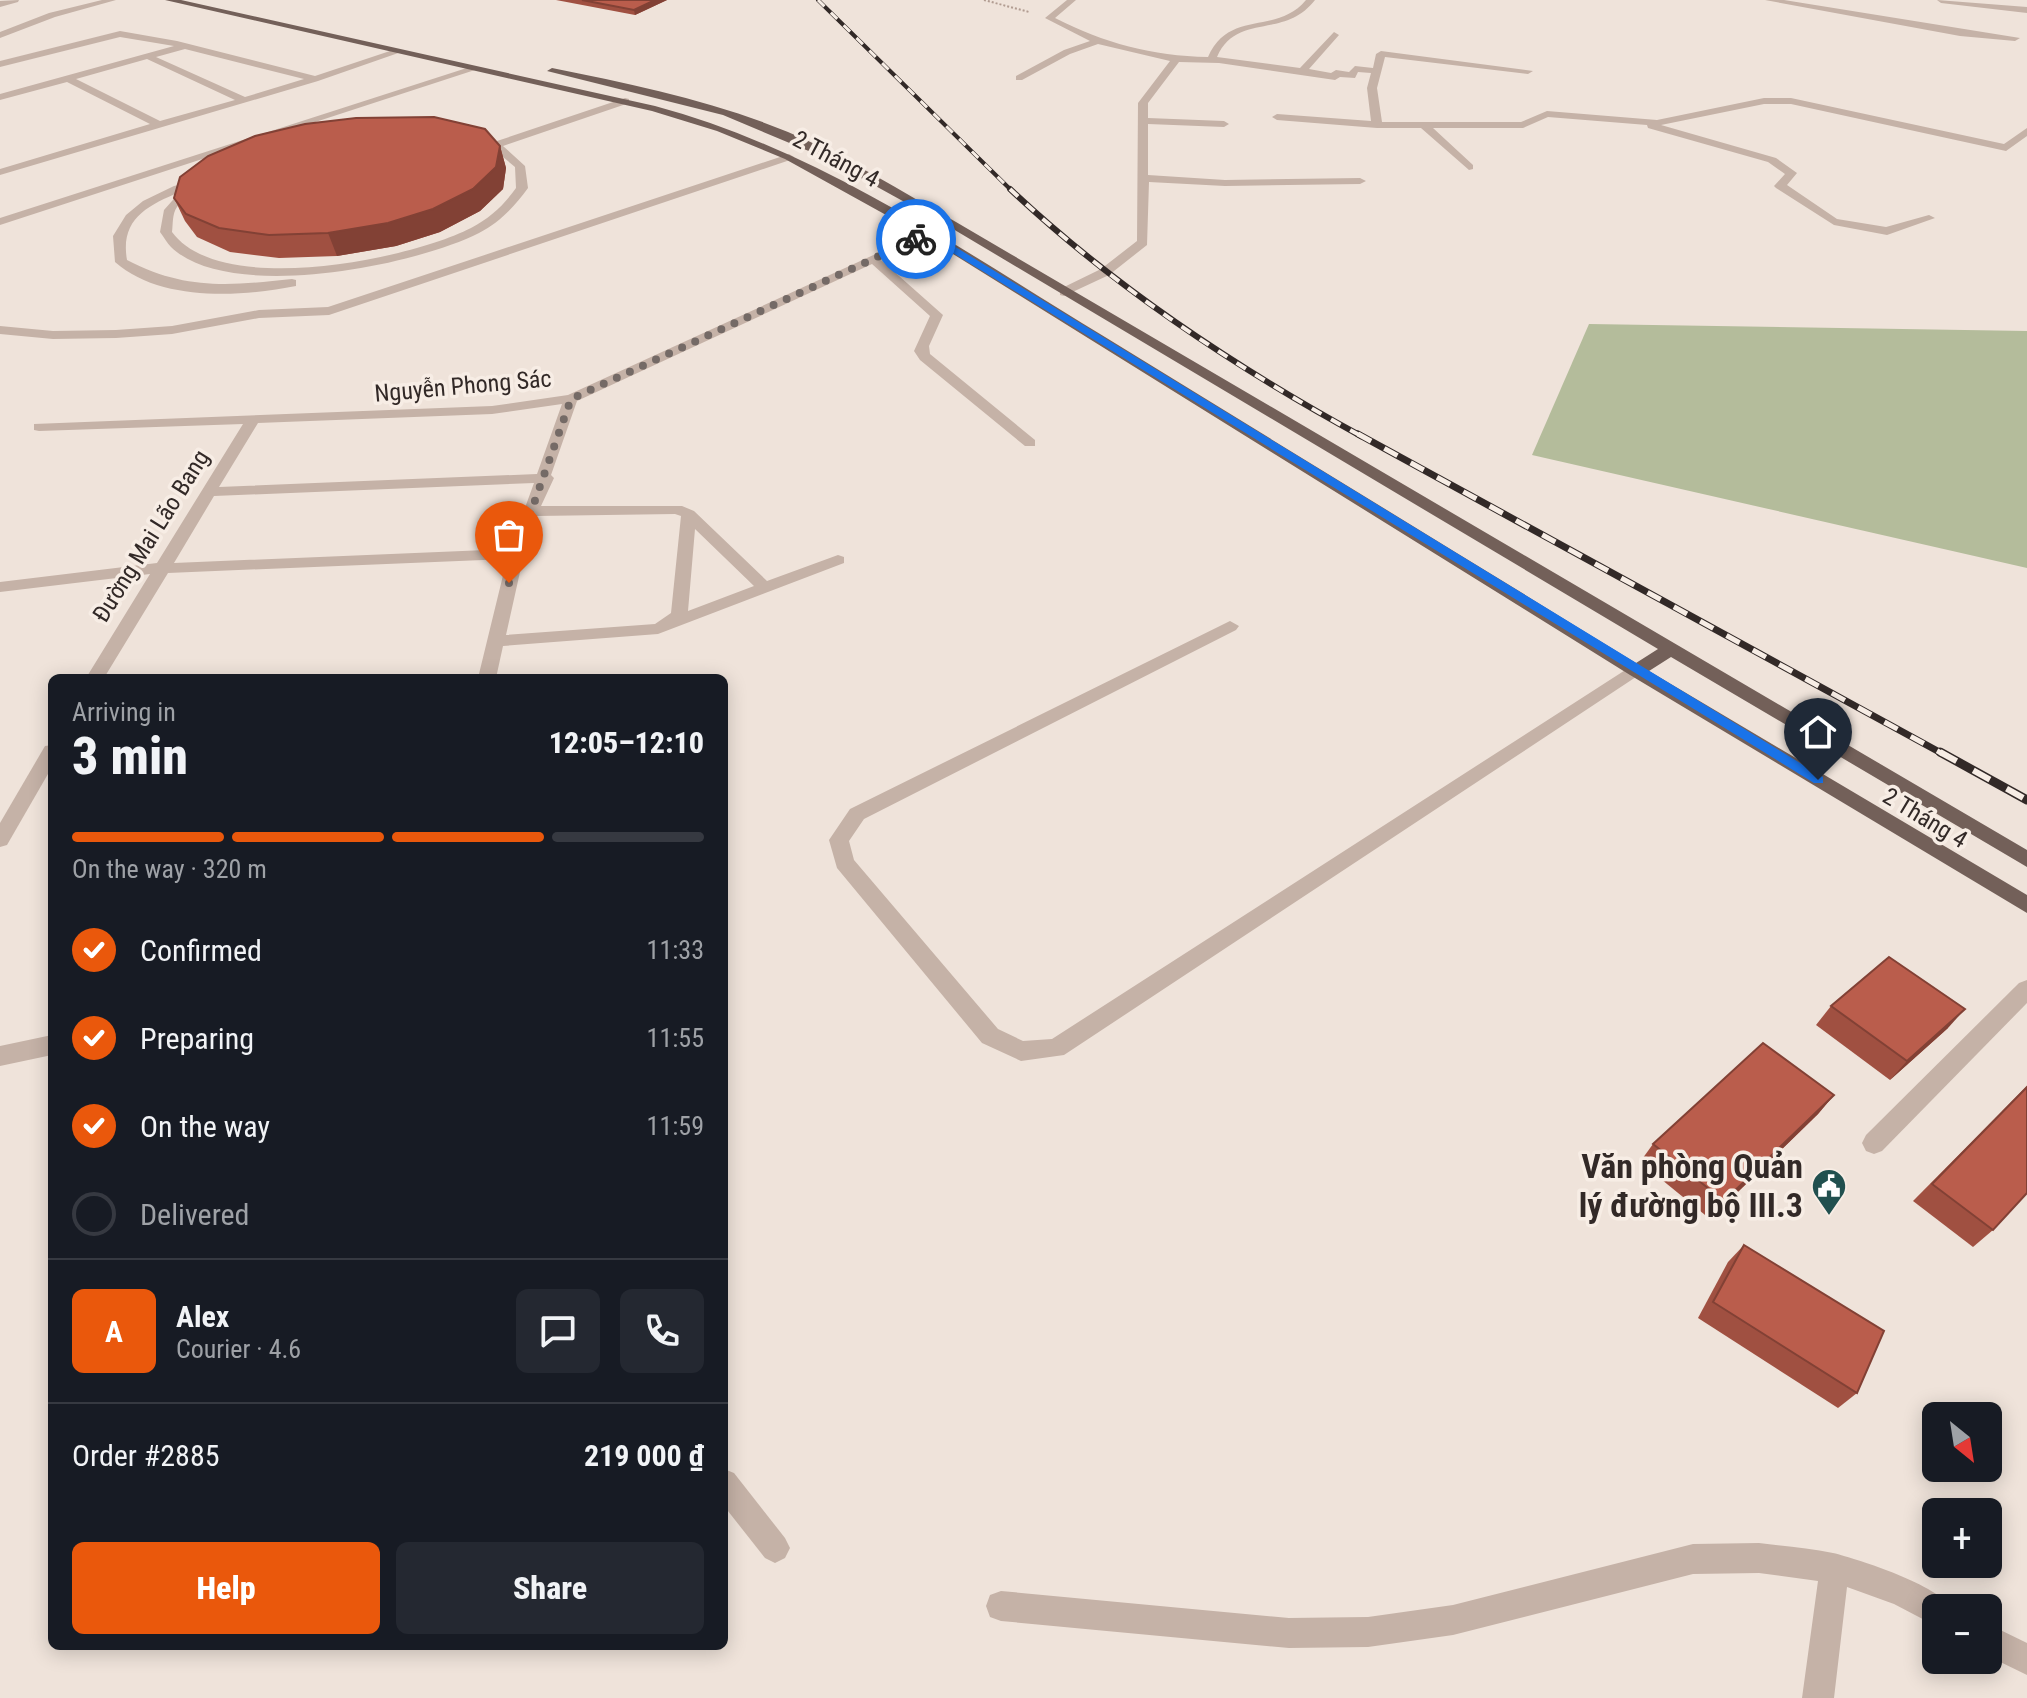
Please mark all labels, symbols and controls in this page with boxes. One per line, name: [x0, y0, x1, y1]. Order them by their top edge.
street label: 2 Tháng 4: [788, 125, 884, 193]
courier: [876, 199, 956, 279]
icon: bike: [894, 217, 938, 261]
street label: Nguyễn Phong Sác: [373, 364, 553, 408]
street label: Đường Mai Lão Bang: [87, 445, 215, 627]
pin: [475, 501, 543, 583]
icon: bag: [487, 513, 531, 557]
text: Arriving in: [72, 697, 176, 727]
pin: [1784, 698, 1852, 780]
icon: home: [1796, 710, 1840, 754]
text: 12:05–12:10: [549, 725, 704, 760]
text: 3 min: [72, 726, 188, 787]
street label: 2 Tháng 4: [1878, 782, 1972, 854]
text: On the way · 320 m: [72, 854, 267, 884]
icon: check: [72, 928, 116, 972]
text: Confirmed: [140, 933, 262, 968]
text: 11:33: [647, 935, 704, 965]
icon: check: [72, 1016, 116, 1060]
text: Preparing: [140, 1021, 254, 1056]
text: 11:55: [647, 1023, 704, 1053]
icon: check: [72, 1104, 116, 1148]
text: On the way: [140, 1109, 270, 1144]
text: 11:59: [647, 1111, 704, 1141]
place label: Văn phòng Quản lý đường bộ III.3: [1579, 1146, 1803, 1225]
public building icon: Văn phòng Quản lý đường bộ III.3: [1810, 1167, 1848, 1217]
text: Delivered: [140, 1197, 249, 1232]
button: chat: [516, 1289, 600, 1373]
button: phone: [620, 1289, 704, 1373]
text: Alex: [176, 1299, 229, 1334]
text: A: [105, 1314, 123, 1349]
text: Courier · 4.6: [176, 1334, 301, 1364]
north arrow: [1922, 1402, 2002, 1482]
map controls: [1922, 1402, 2002, 1674]
text: Order #2885: [72, 1438, 220, 1473]
text: 219 000 ₫: [584, 1438, 704, 1473]
button: +: [1922, 1498, 2002, 1578]
button: Help: [72, 1542, 380, 1634]
button: Share: [396, 1542, 704, 1634]
button: −: [1922, 1594, 2002, 1674]

